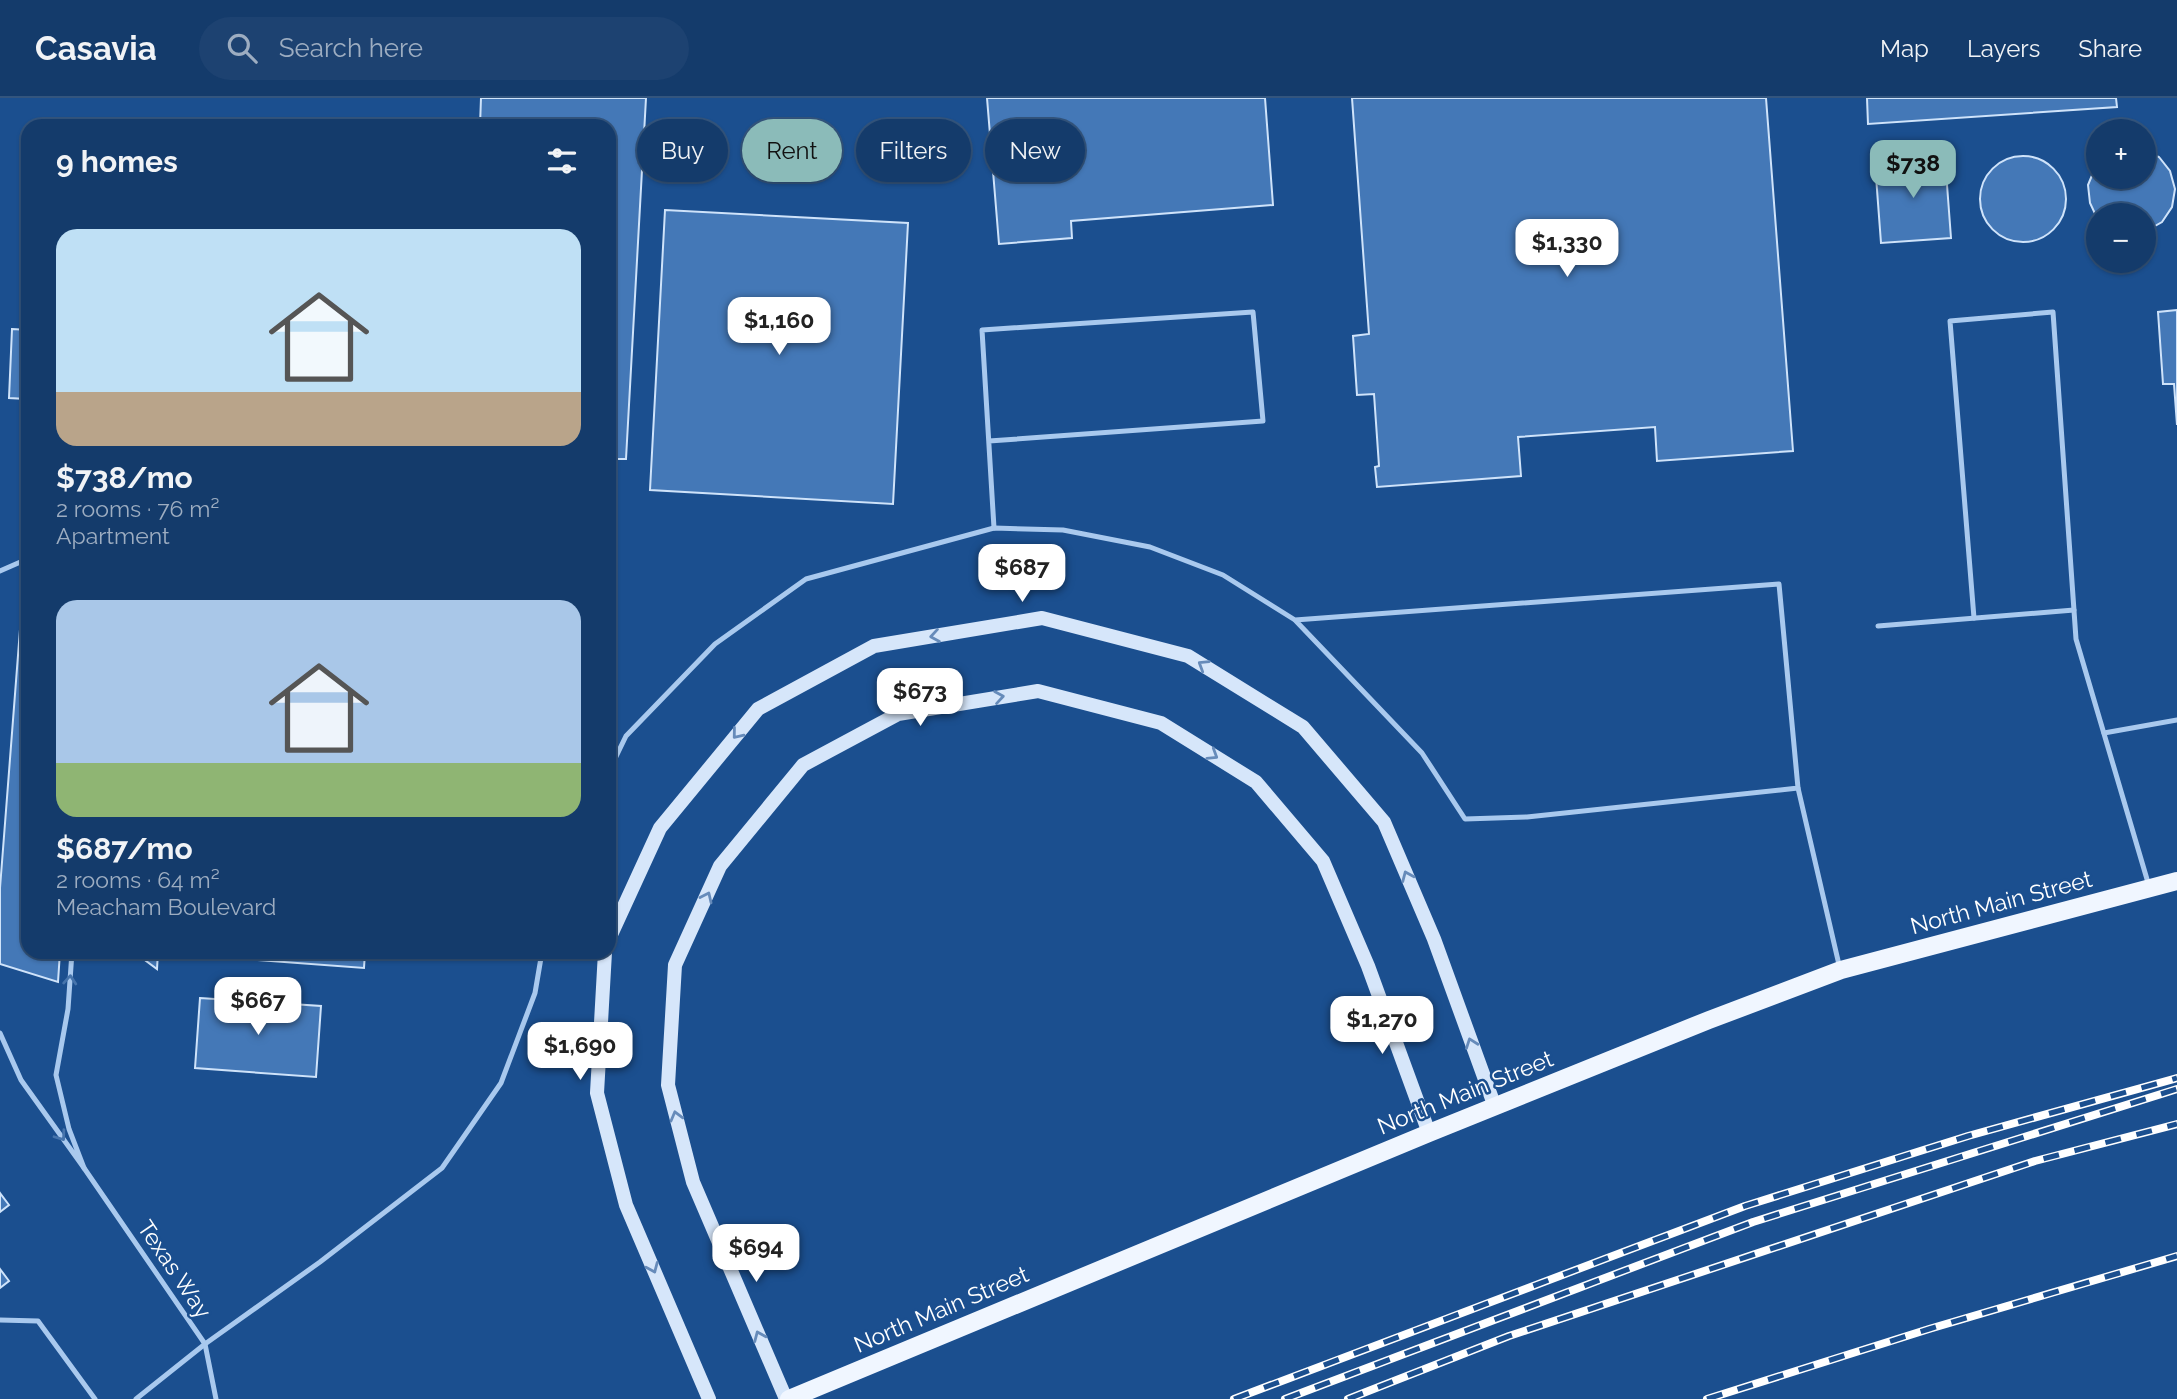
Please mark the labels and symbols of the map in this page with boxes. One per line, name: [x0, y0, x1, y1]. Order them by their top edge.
pin: $738: [1872, 140, 1954, 200]
pin: $1,330: [1510, 220, 1624, 279]
pin: $1,160: [722, 298, 836, 357]
pin: $687: [981, 545, 1063, 604]
one-way arrow: [930, 628, 941, 643]
one-way arrow: [1198, 661, 1211, 674]
pin: $673: [879, 668, 961, 728]
one-way arrow: [993, 690, 1005, 705]
one-way arrow: [733, 726, 745, 739]
one-way arrow: [1206, 747, 1219, 760]
street label: North Main Street: [1907, 865, 2095, 939]
one-way arrow: [1401, 871, 1415, 884]
one-way arrow: [698, 891, 712, 904]
one-way arrow: [62, 975, 77, 986]
pin: $667: [217, 978, 299, 1037]
pin: $1,270: [1325, 996, 1439, 1056]
pin: $1,690: [523, 1023, 637, 1082]
one-way arrow: [1465, 1037, 1479, 1049]
street label: North Main Street: [1373, 1044, 1557, 1140]
one-way arrow: [670, 1110, 684, 1122]
one-way arrow: [53, 1128, 65, 1141]
street label: Texas Way: [132, 1215, 218, 1323]
pin: $694: [715, 1224, 797, 1284]
one-way arrow: [645, 1260, 659, 1273]
street label: North Main Street: [850, 1260, 1033, 1358]
one-way arrow: [754, 1331, 768, 1343]

